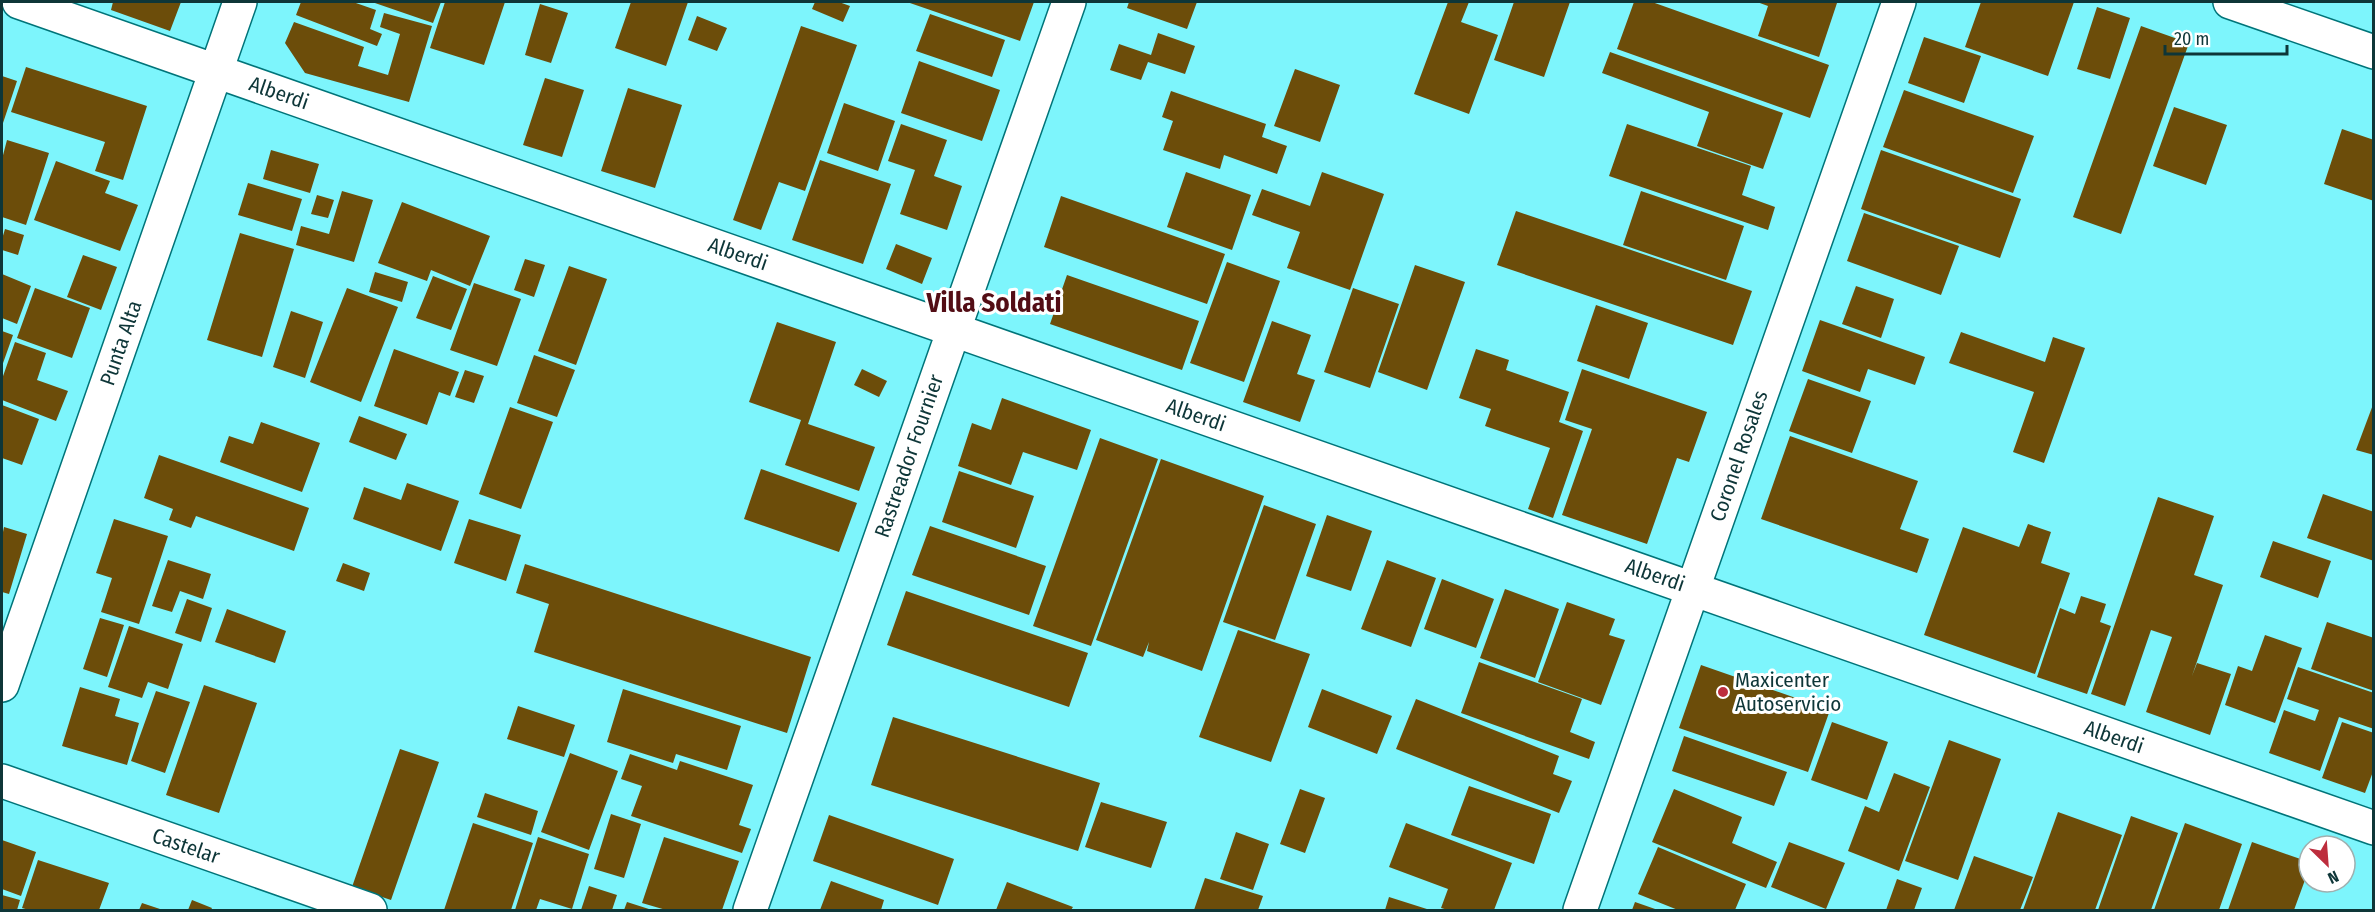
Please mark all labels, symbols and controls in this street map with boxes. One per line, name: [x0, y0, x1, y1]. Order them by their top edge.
scale bar: [2165, 18, 2286, 56]
text: 20 m: [2174, 28, 2209, 50]
street label: Alberdi: [246, 71, 312, 115]
street label: Alberdi: [705, 232, 771, 276]
district label: Villa Soldati: [925, 287, 1062, 319]
street label: Punta Alta: [94, 297, 148, 389]
street label: Rastreador Fournier: [869, 370, 949, 541]
street label: Coronel Rosales: [1704, 387, 1774, 525]
street label: Alberdi: [1163, 393, 1229, 437]
street label: Alberdi: [1622, 553, 1688, 597]
place label: Maxicenter Autoservicio: [1735, 667, 1841, 717]
marker: Maxicenter Autoservicio: [1716, 685, 1730, 699]
street label: Alberdi: [2081, 715, 2147, 759]
street label: Castelar: [149, 822, 224, 870]
north arrow: [2297, 834, 2357, 894]
text: N: [2325, 867, 2341, 888]

